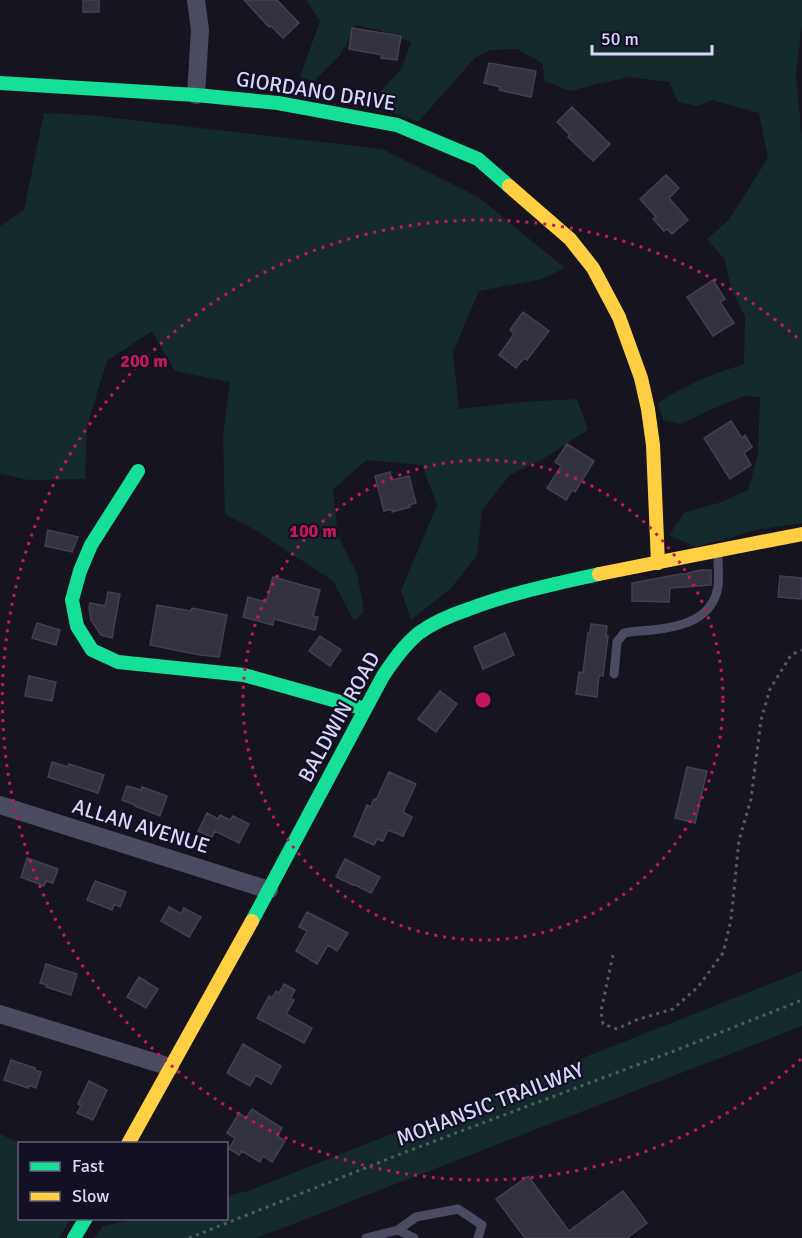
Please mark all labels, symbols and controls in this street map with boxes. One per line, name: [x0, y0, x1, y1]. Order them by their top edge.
scale bar: [592, 18, 712, 56]
text: 50 m: [601, 28, 639, 50]
street label: GIORDANO DRIVE: [234, 66, 398, 116]
text: 200 m: [120, 350, 168, 372]
text: 100 m: [289, 520, 337, 542]
street label: BALDWIN ROAD: [292, 647, 386, 787]
centre of rings: [473, 690, 493, 710]
street label: ALLAN AVENUE: [69, 793, 213, 859]
street label: MOHANSIC TRAILWAY: [393, 1056, 588, 1152]
legend: [18, 1142, 228, 1220]
text: Fast: [72, 1155, 104, 1177]
text: Slow: [72, 1185, 109, 1207]

